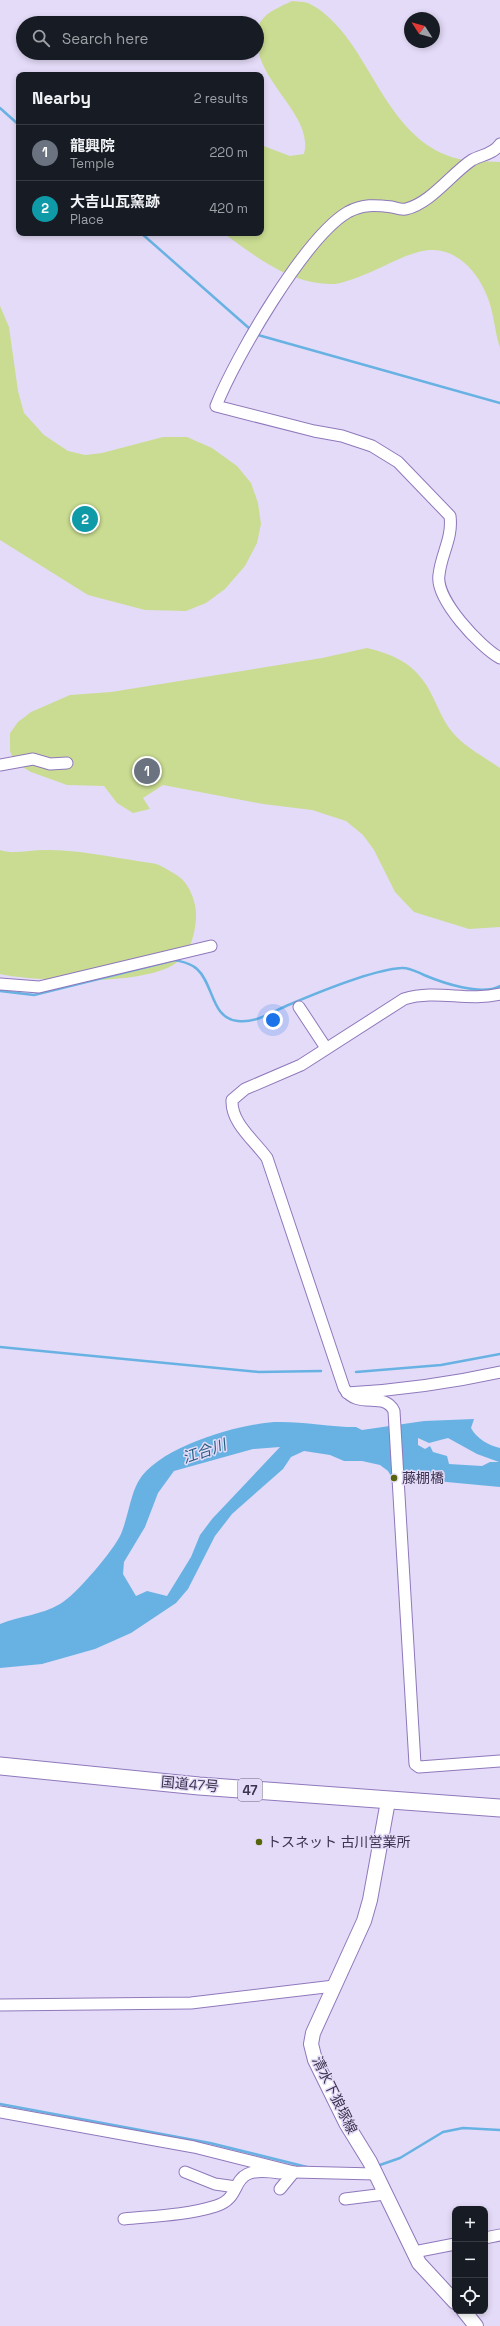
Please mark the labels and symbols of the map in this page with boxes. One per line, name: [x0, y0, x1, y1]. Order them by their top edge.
north arrow: [404, 12, 440, 48]
pin: 2: [72, 504, 98, 534]
pin: 1: [134, 756, 160, 786]
your location: [263, 1010, 283, 1030]
water label: 江合川: [180, 1434, 230, 1467]
place label: 藤棚橋: [402, 1469, 444, 1487]
marker: 藤棚橋: [389, 1473, 399, 1483]
street label: 国道47号: [160, 1772, 220, 1796]
road number: 47: [238, 1779, 262, 1801]
place label: トスネット 古川営業所: [267, 1833, 411, 1851]
marker: トスネット 古川営業所: [254, 1837, 264, 1847]
street label: 清水下狼塚線: [308, 2053, 362, 2137]

